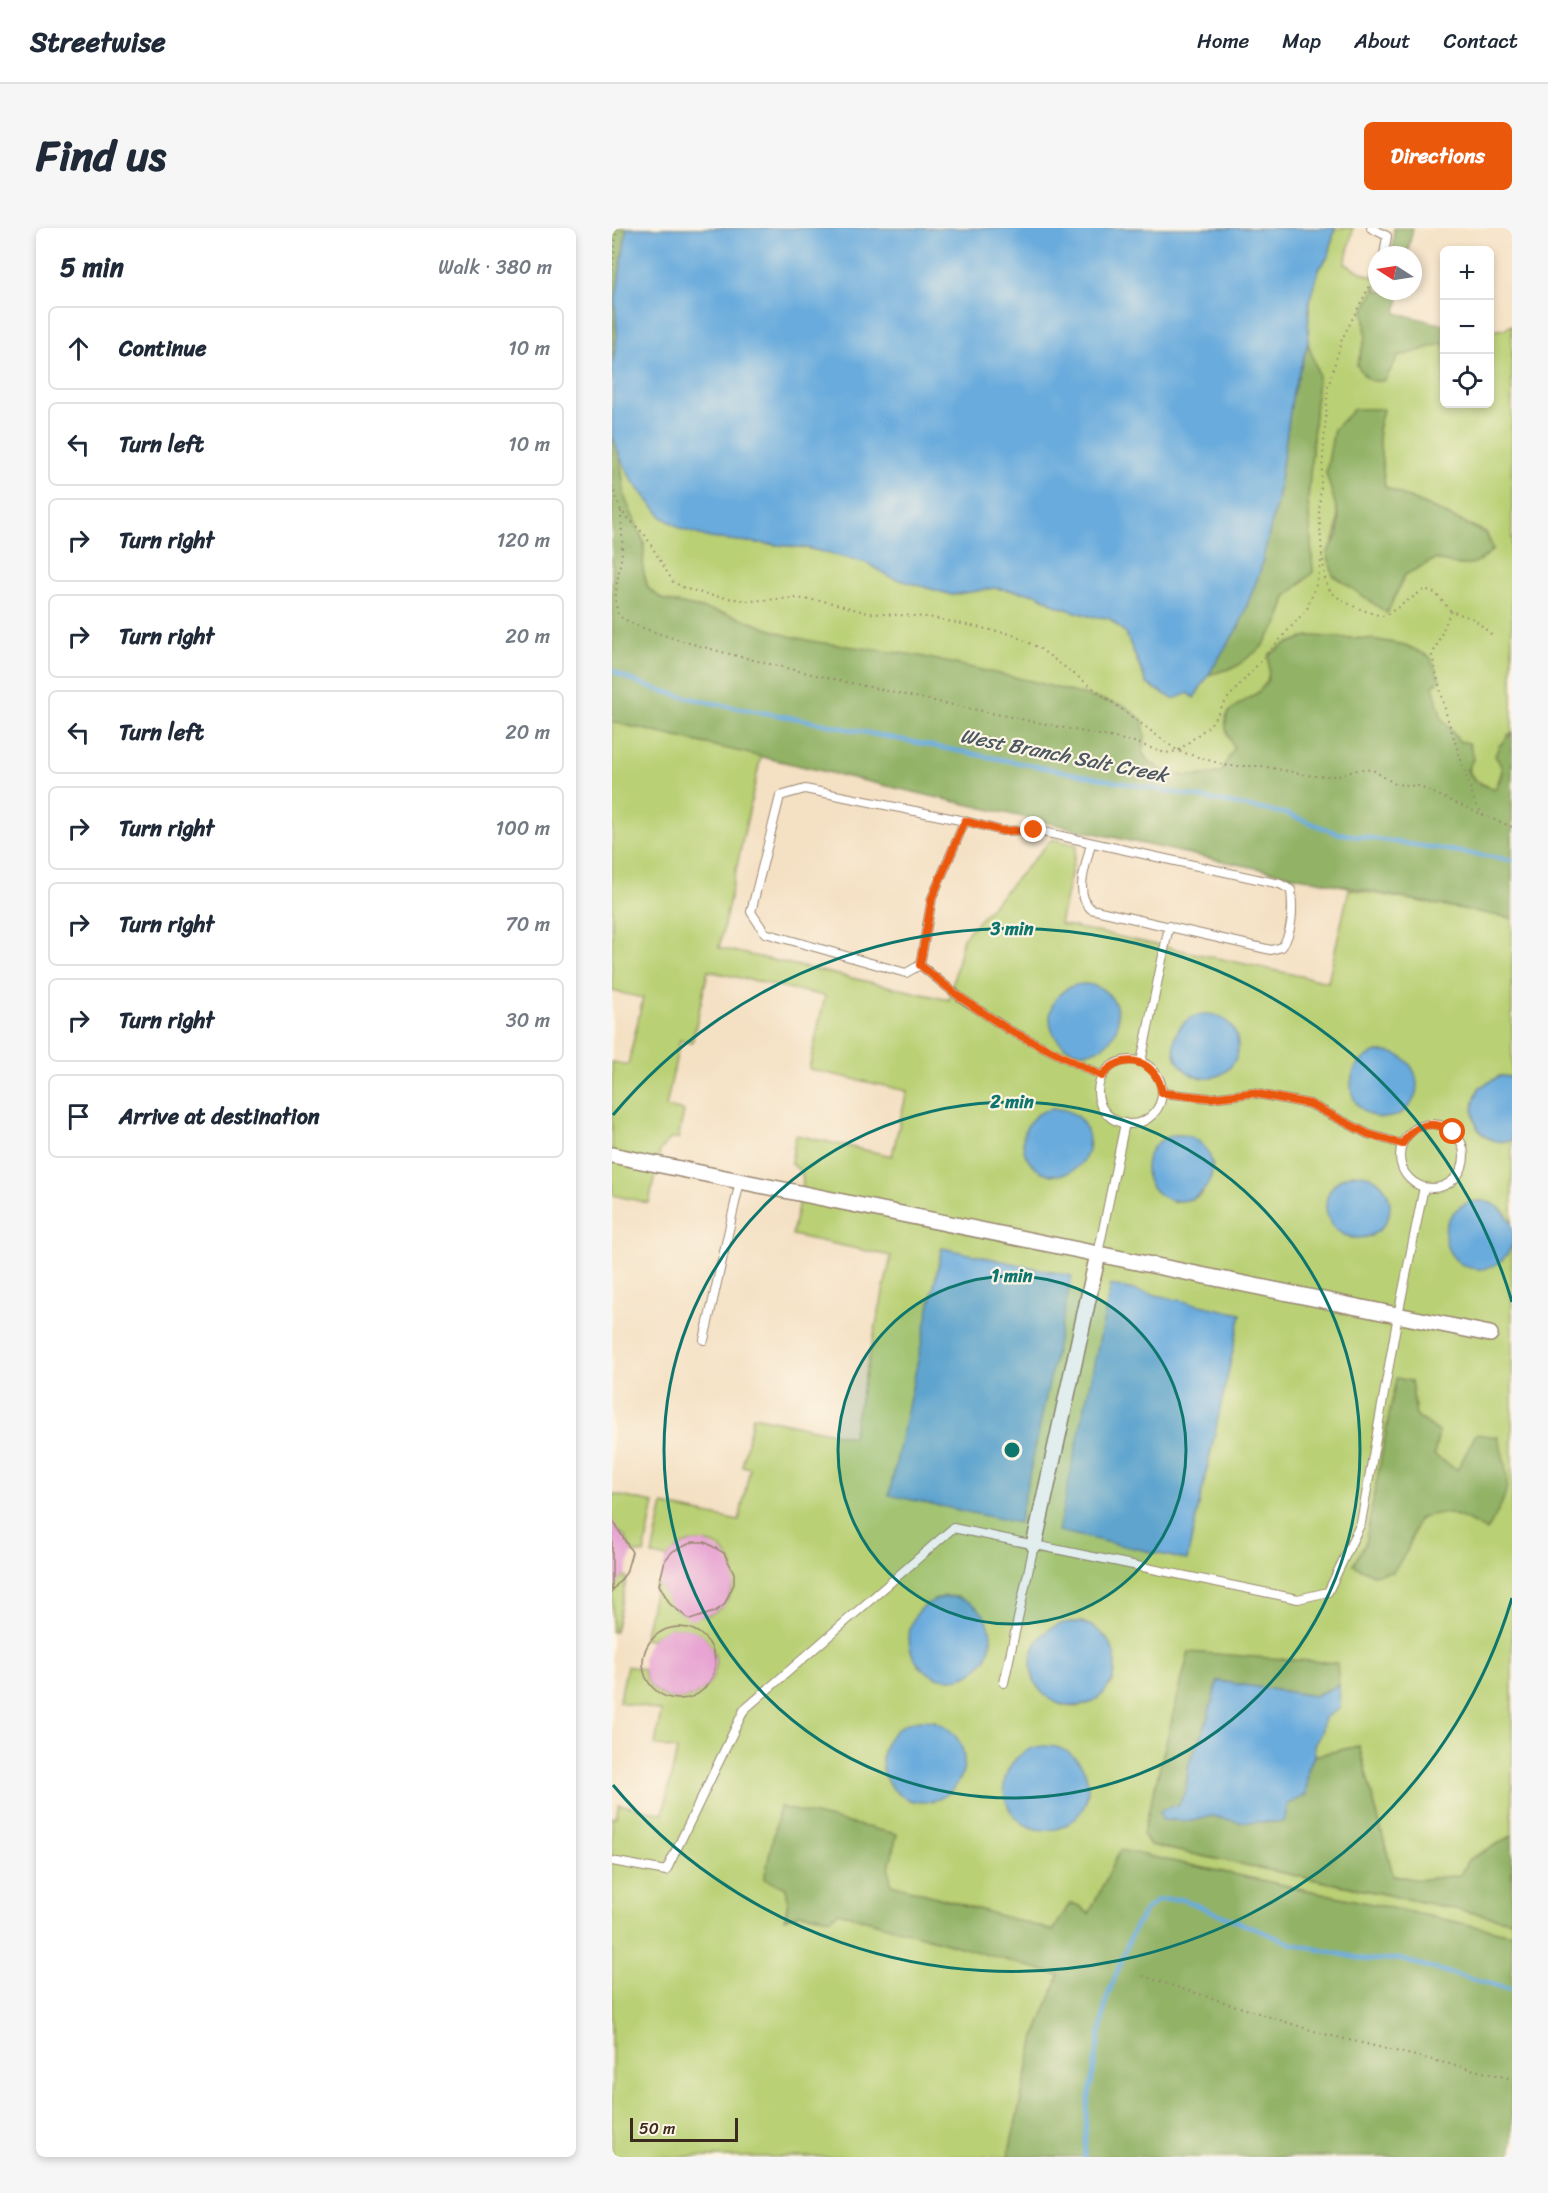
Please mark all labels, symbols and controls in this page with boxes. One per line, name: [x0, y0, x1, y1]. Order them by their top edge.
text: Streetwise: [30, 17, 166, 66]
text: Home: [1197, 22, 1249, 60]
text: Map: [1282, 22, 1321, 60]
text: About: [1354, 22, 1411, 60]
text: Contact: [1444, 22, 1518, 60]
text: Find us: [36, 119, 166, 193]
button: Directions: [1364, 122, 1512, 190]
text: 5 min: [60, 244, 124, 290]
north arrow: [1368, 246, 1422, 300]
map controls: [1440, 246, 1494, 408]
button: +: [1440, 246, 1494, 300]
text: Walk · 380 m: [438, 250, 552, 285]
button: −: [1440, 300, 1494, 354]
text: Continue: [119, 329, 207, 368]
text: 10 m: [508, 331, 550, 366]
icon: ahead: [62, 332, 95, 365]
button: locate: [1440, 354, 1494, 408]
text: Turn left: [119, 425, 204, 464]
text: 10 m: [508, 427, 550, 462]
icon: left: [62, 428, 95, 461]
text: Turn right: [119, 521, 214, 560]
text: 120 m: [497, 523, 550, 558]
icon: right: [62, 524, 95, 557]
text: Turn right: [119, 617, 214, 656]
text: 20 m: [505, 619, 550, 654]
icon: right: [62, 620, 95, 653]
text: Turn left: [119, 713, 204, 752]
text: 20 m: [505, 715, 550, 750]
icon: left: [62, 716, 95, 749]
water label: West Branch Salt Creek: [957, 718, 1173, 793]
text: Turn right: [119, 809, 214, 848]
text: 100 m: [496, 811, 550, 846]
icon: right: [62, 812, 95, 845]
route end: [1020, 816, 1046, 842]
text: Turn right: [119, 905, 214, 944]
text: 70 m: [505, 907, 550, 942]
icon: right: [62, 908, 95, 941]
text: 3 min: [989, 913, 1034, 945]
text: Turn right: [119, 1001, 214, 1040]
text: 30 m: [506, 1003, 550, 1038]
icon: right: [62, 1004, 95, 1037]
text: 2 min: [989, 1086, 1034, 1118]
text: Arrive at destination: [119, 1097, 320, 1136]
icon: arrive: [62, 1100, 95, 1133]
route start: [1439, 1118, 1465, 1144]
text: 1 min: [992, 1260, 1033, 1292]
centre of rings: [1002, 1440, 1022, 1460]
text: 50 m: [639, 2114, 675, 2143]
scale bar: [630, 2115, 738, 2142]

